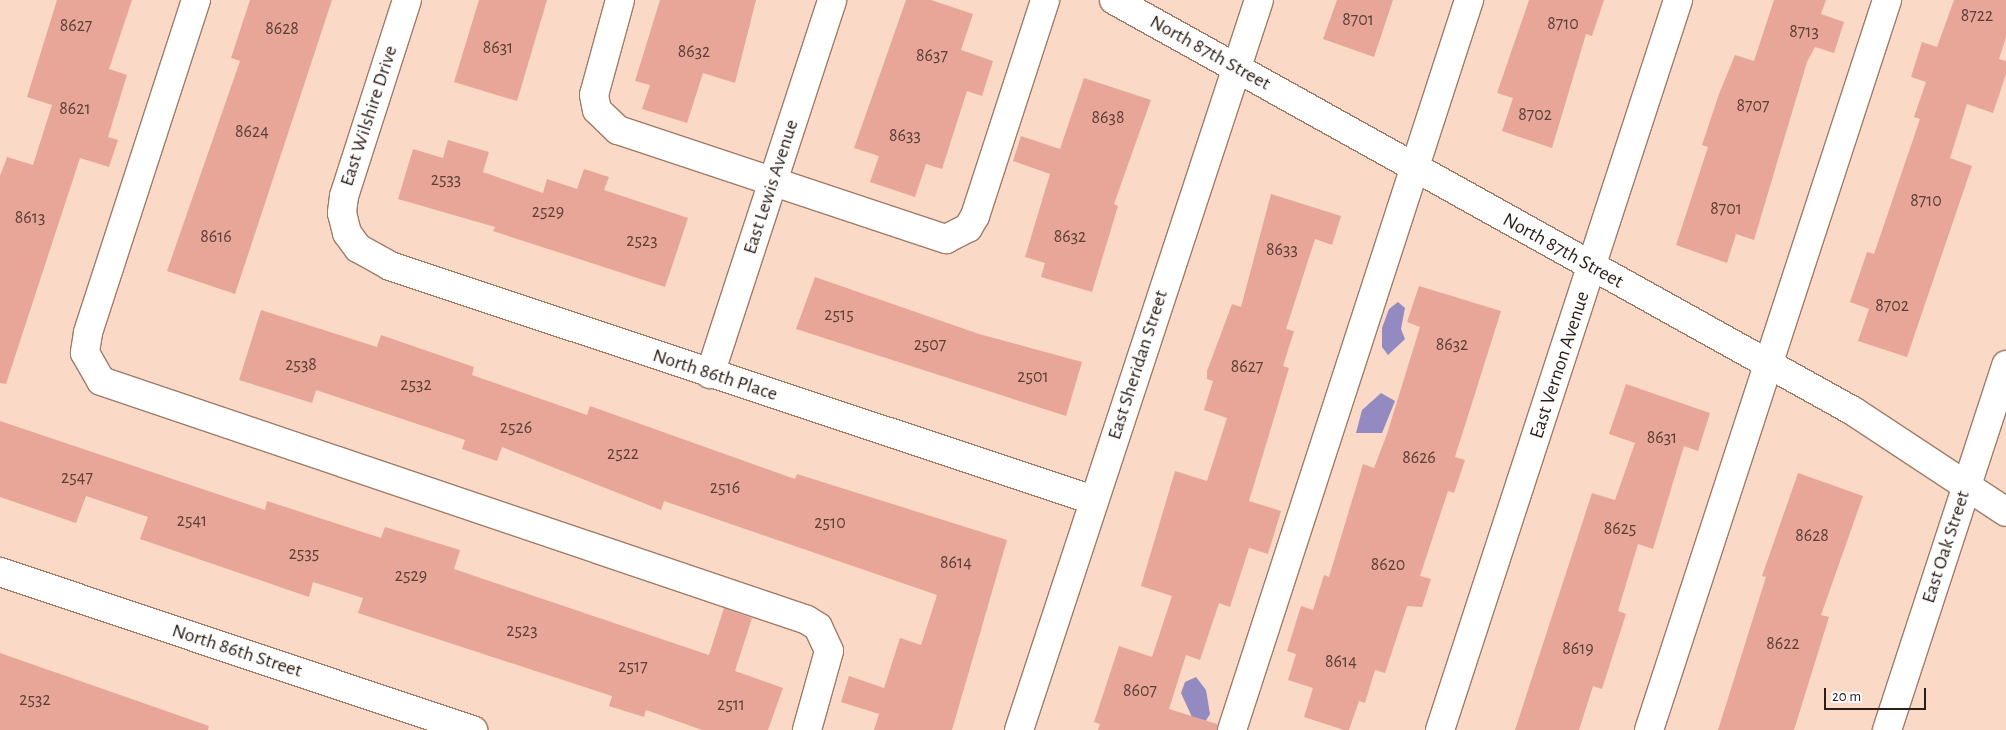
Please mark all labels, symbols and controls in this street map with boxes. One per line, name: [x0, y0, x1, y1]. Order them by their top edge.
house number: 8722: [1961, 5, 1993, 27]
house number: 8701: [1342, 9, 1374, 31]
street label: North 87th Street: [1145, 10, 1275, 96]
house number: 8710: [1547, 13, 1579, 35]
house number: 8627: [60, 15, 92, 37]
house number: 8628: [265, 18, 299, 40]
house number: 8713: [1789, 21, 1819, 43]
house number: 8631: [483, 37, 513, 59]
house number: 8632: [678, 41, 710, 63]
street label: East Wilshire Drive: [335, 43, 403, 189]
house number: 8637: [916, 45, 948, 67]
house number: 8707: [1736, 95, 1770, 117]
house number: 8621: [59, 98, 91, 120]
house number: 8702: [1518, 104, 1552, 126]
house number: 8638: [1092, 107, 1124, 129]
street label: East Lewis Avenue: [738, 117, 804, 257]
house number: 8624: [235, 121, 269, 143]
house number: 8633: [889, 125, 921, 147]
house number: 2533: [431, 169, 461, 191]
house number: 8710: [1910, 190, 1942, 212]
house number: 8701: [1710, 198, 1742, 220]
house number: 2529: [532, 201, 564, 223]
house number: 8613: [15, 207, 45, 229]
street label: North 87th Street: [1498, 208, 1628, 294]
house number: 8616: [200, 226, 232, 248]
house number: 8632: [1054, 226, 1086, 248]
house number: 2523: [626, 230, 658, 252]
house number: 8633: [1266, 239, 1298, 261]
street label: East Sheridan Street: [1103, 287, 1173, 443]
street label: East Vernon Avenue: [1525, 288, 1595, 442]
house number: 8702: [1875, 295, 1909, 317]
house number: 2515: [824, 304, 854, 326]
house number: 2507: [914, 334, 946, 356]
house number: 8632: [1436, 334, 1468, 356]
street label: North 86th Place: [650, 344, 780, 406]
house number: 2538: [285, 354, 317, 376]
house number: 8627: [1231, 356, 1263, 378]
house number: 2501: [1017, 366, 1049, 388]
house number: 2532: [400, 374, 432, 396]
house number: 2526: [500, 417, 532, 439]
house number: 8631: [1647, 427, 1677, 449]
house number: 2522: [607, 443, 639, 465]
house number: 8626: [1402, 447, 1436, 469]
house number: 2547: [61, 467, 93, 489]
house number: 2516: [710, 477, 740, 499]
street label: East Oak Street: [1917, 488, 1975, 606]
house number: 2541: [177, 510, 207, 532]
house number: 2510: [814, 512, 846, 534]
house number: 8625: [1604, 518, 1636, 540]
house number: 8628: [1795, 525, 1829, 547]
house number: 2535: [289, 543, 319, 565]
house number: 8614: [940, 552, 972, 574]
house number: 8620: [1371, 554, 1405, 576]
house number: 2529: [395, 565, 427, 587]
street label: North 86th Street: [169, 619, 305, 683]
house number: 2523: [506, 620, 538, 642]
house number: 8622: [1766, 633, 1800, 655]
house number: 8619: [1562, 638, 1594, 660]
house number: 8614: [1325, 651, 1357, 673]
house number: 2517: [618, 656, 648, 678]
scale bar: [1826, 678, 1928, 710]
house number: 8607: [1123, 680, 1157, 702]
house number: 2532: [19, 689, 51, 711]
text: 20 m: [1832, 689, 1861, 704]
house number: 2511: [717, 694, 745, 716]

